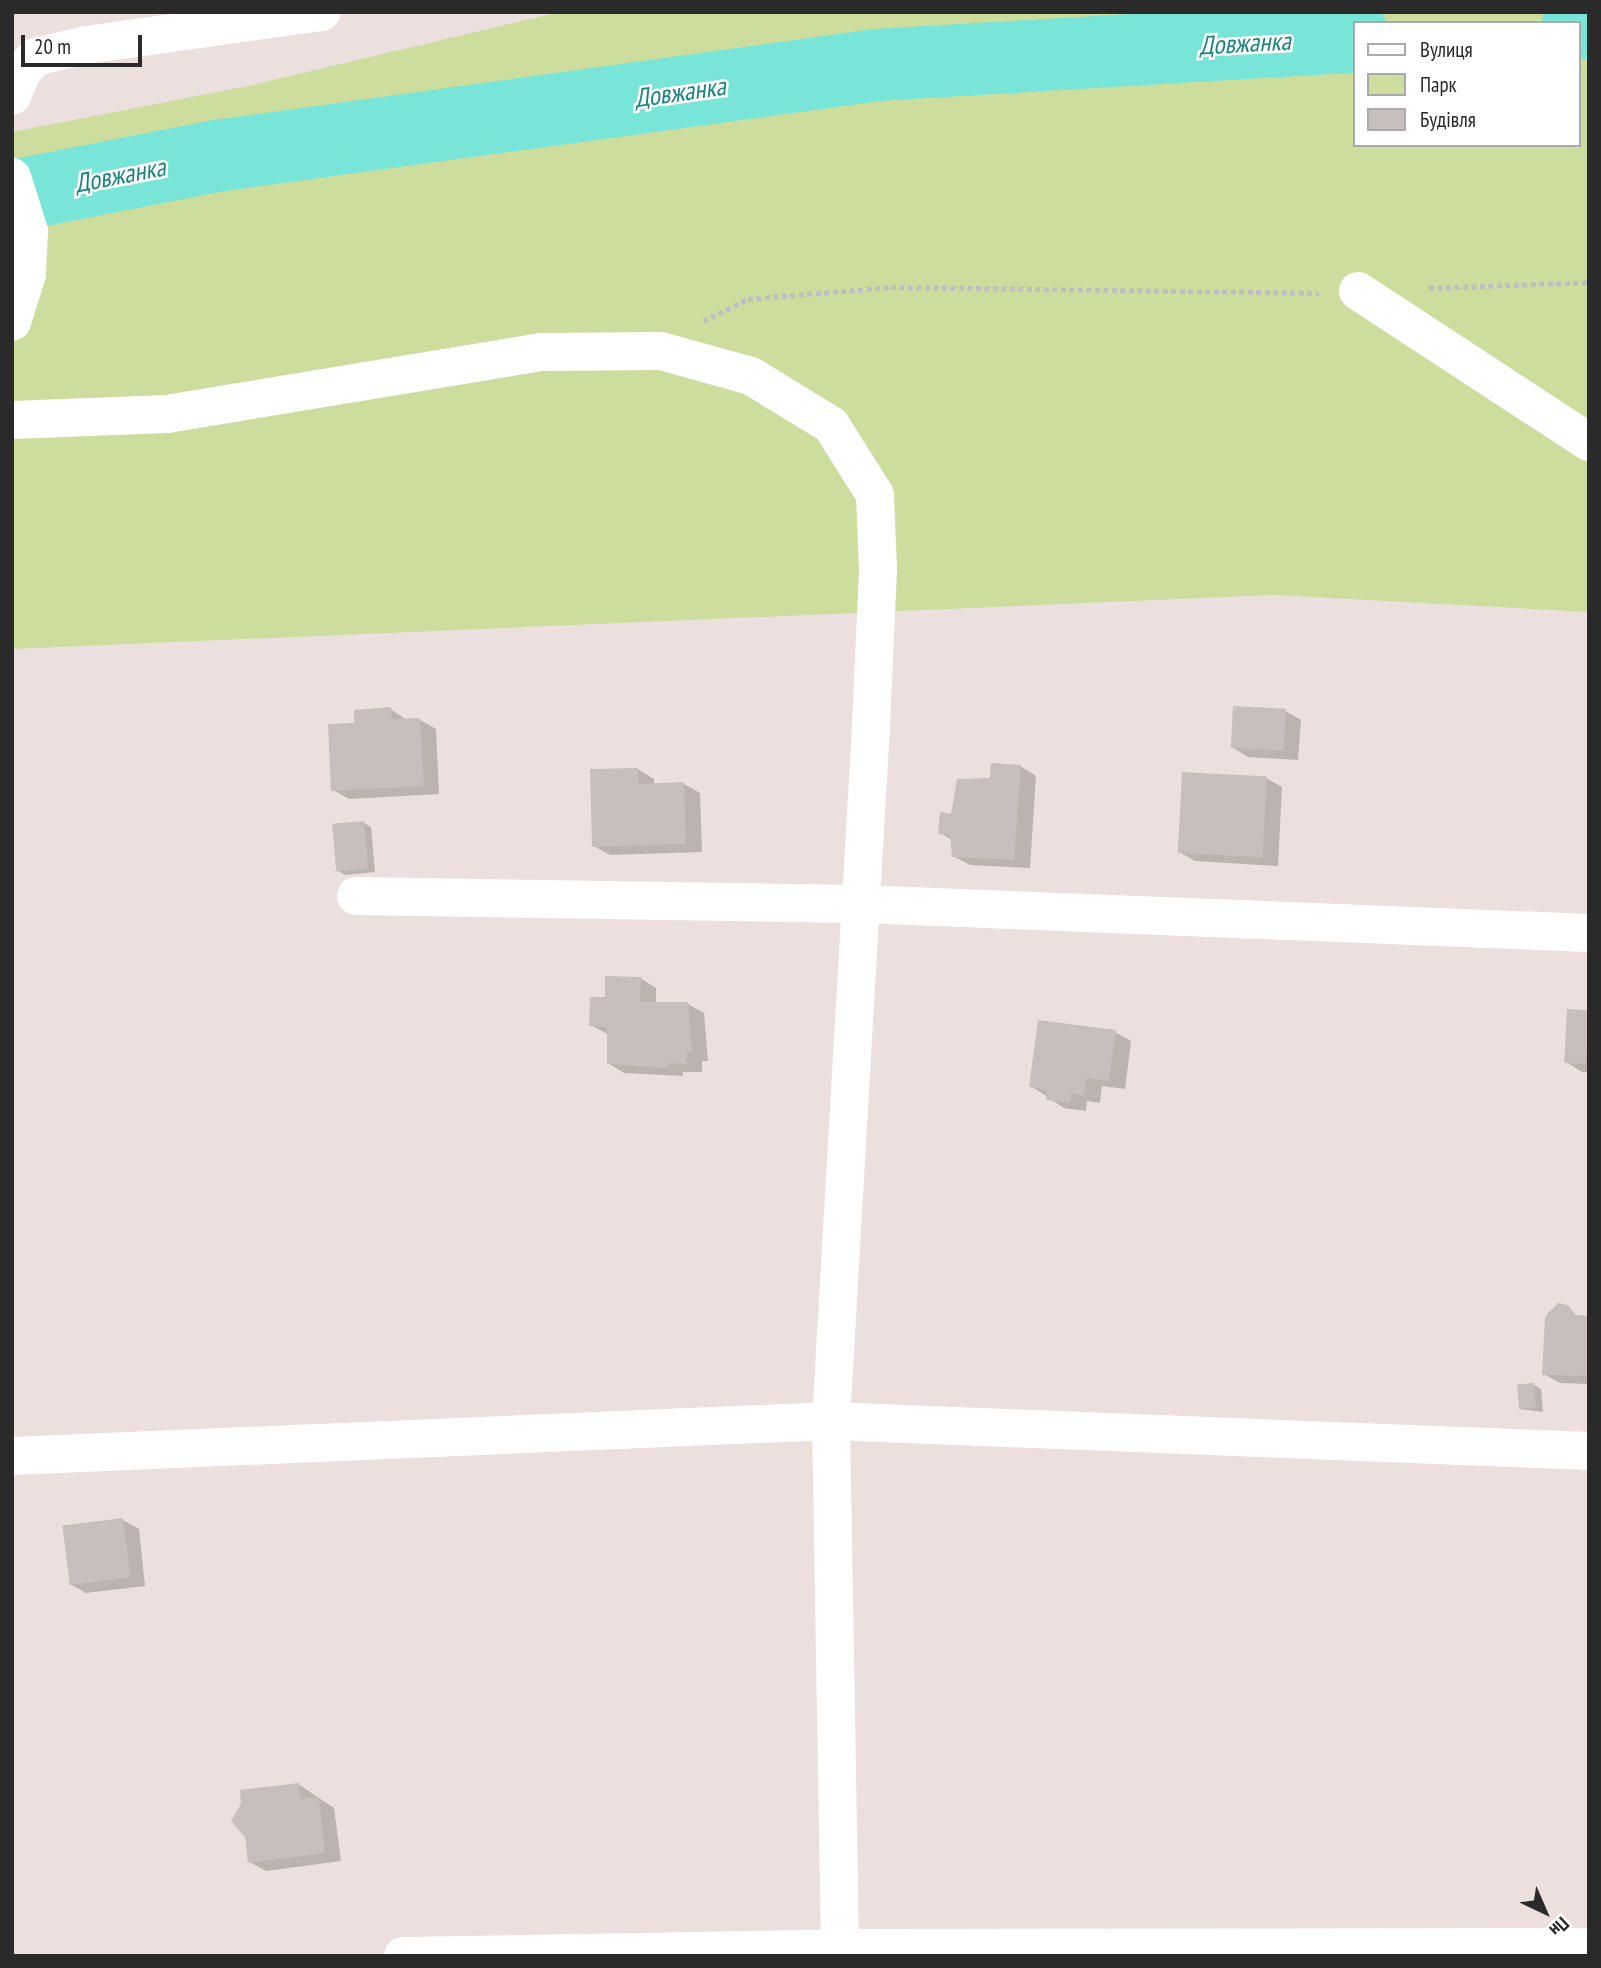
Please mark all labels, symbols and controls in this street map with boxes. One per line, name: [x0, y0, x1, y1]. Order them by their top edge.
scale bar: [24, 21, 145, 65]
legend: [1352, 21, 1580, 147]
water label: Довжанка: [1199, 25, 1291, 61]
text: 20 m: [34, 33, 71, 60]
text: Вулиця: [1420, 36, 1473, 63]
water label: Довжанка: [633, 70, 727, 114]
text: Парк: [1420, 71, 1457, 98]
text: Будівля: [1420, 106, 1476, 133]
water label: Довжанка: [72, 151, 168, 199]
north arrow: [1510, 1877, 1580, 1947]
text: Пн: [1545, 1912, 1575, 1942]

